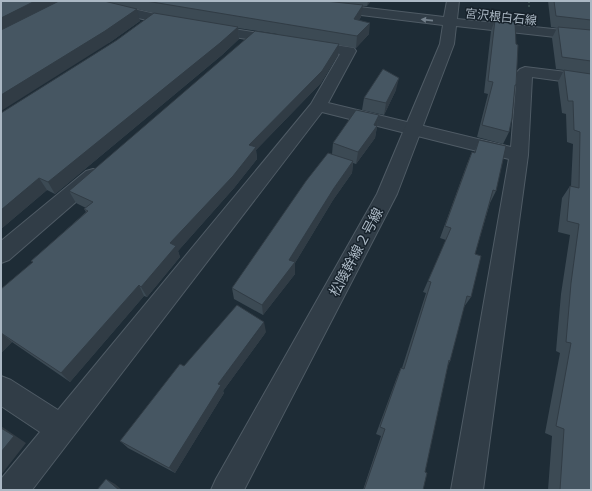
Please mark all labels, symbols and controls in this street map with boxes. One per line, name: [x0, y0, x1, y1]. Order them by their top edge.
street label: 宮沢根白石線: [465, 5, 538, 27]
one-way arrow: [421, 16, 433, 23]
street label: 松陵幹線２号線: [325, 205, 386, 299]

